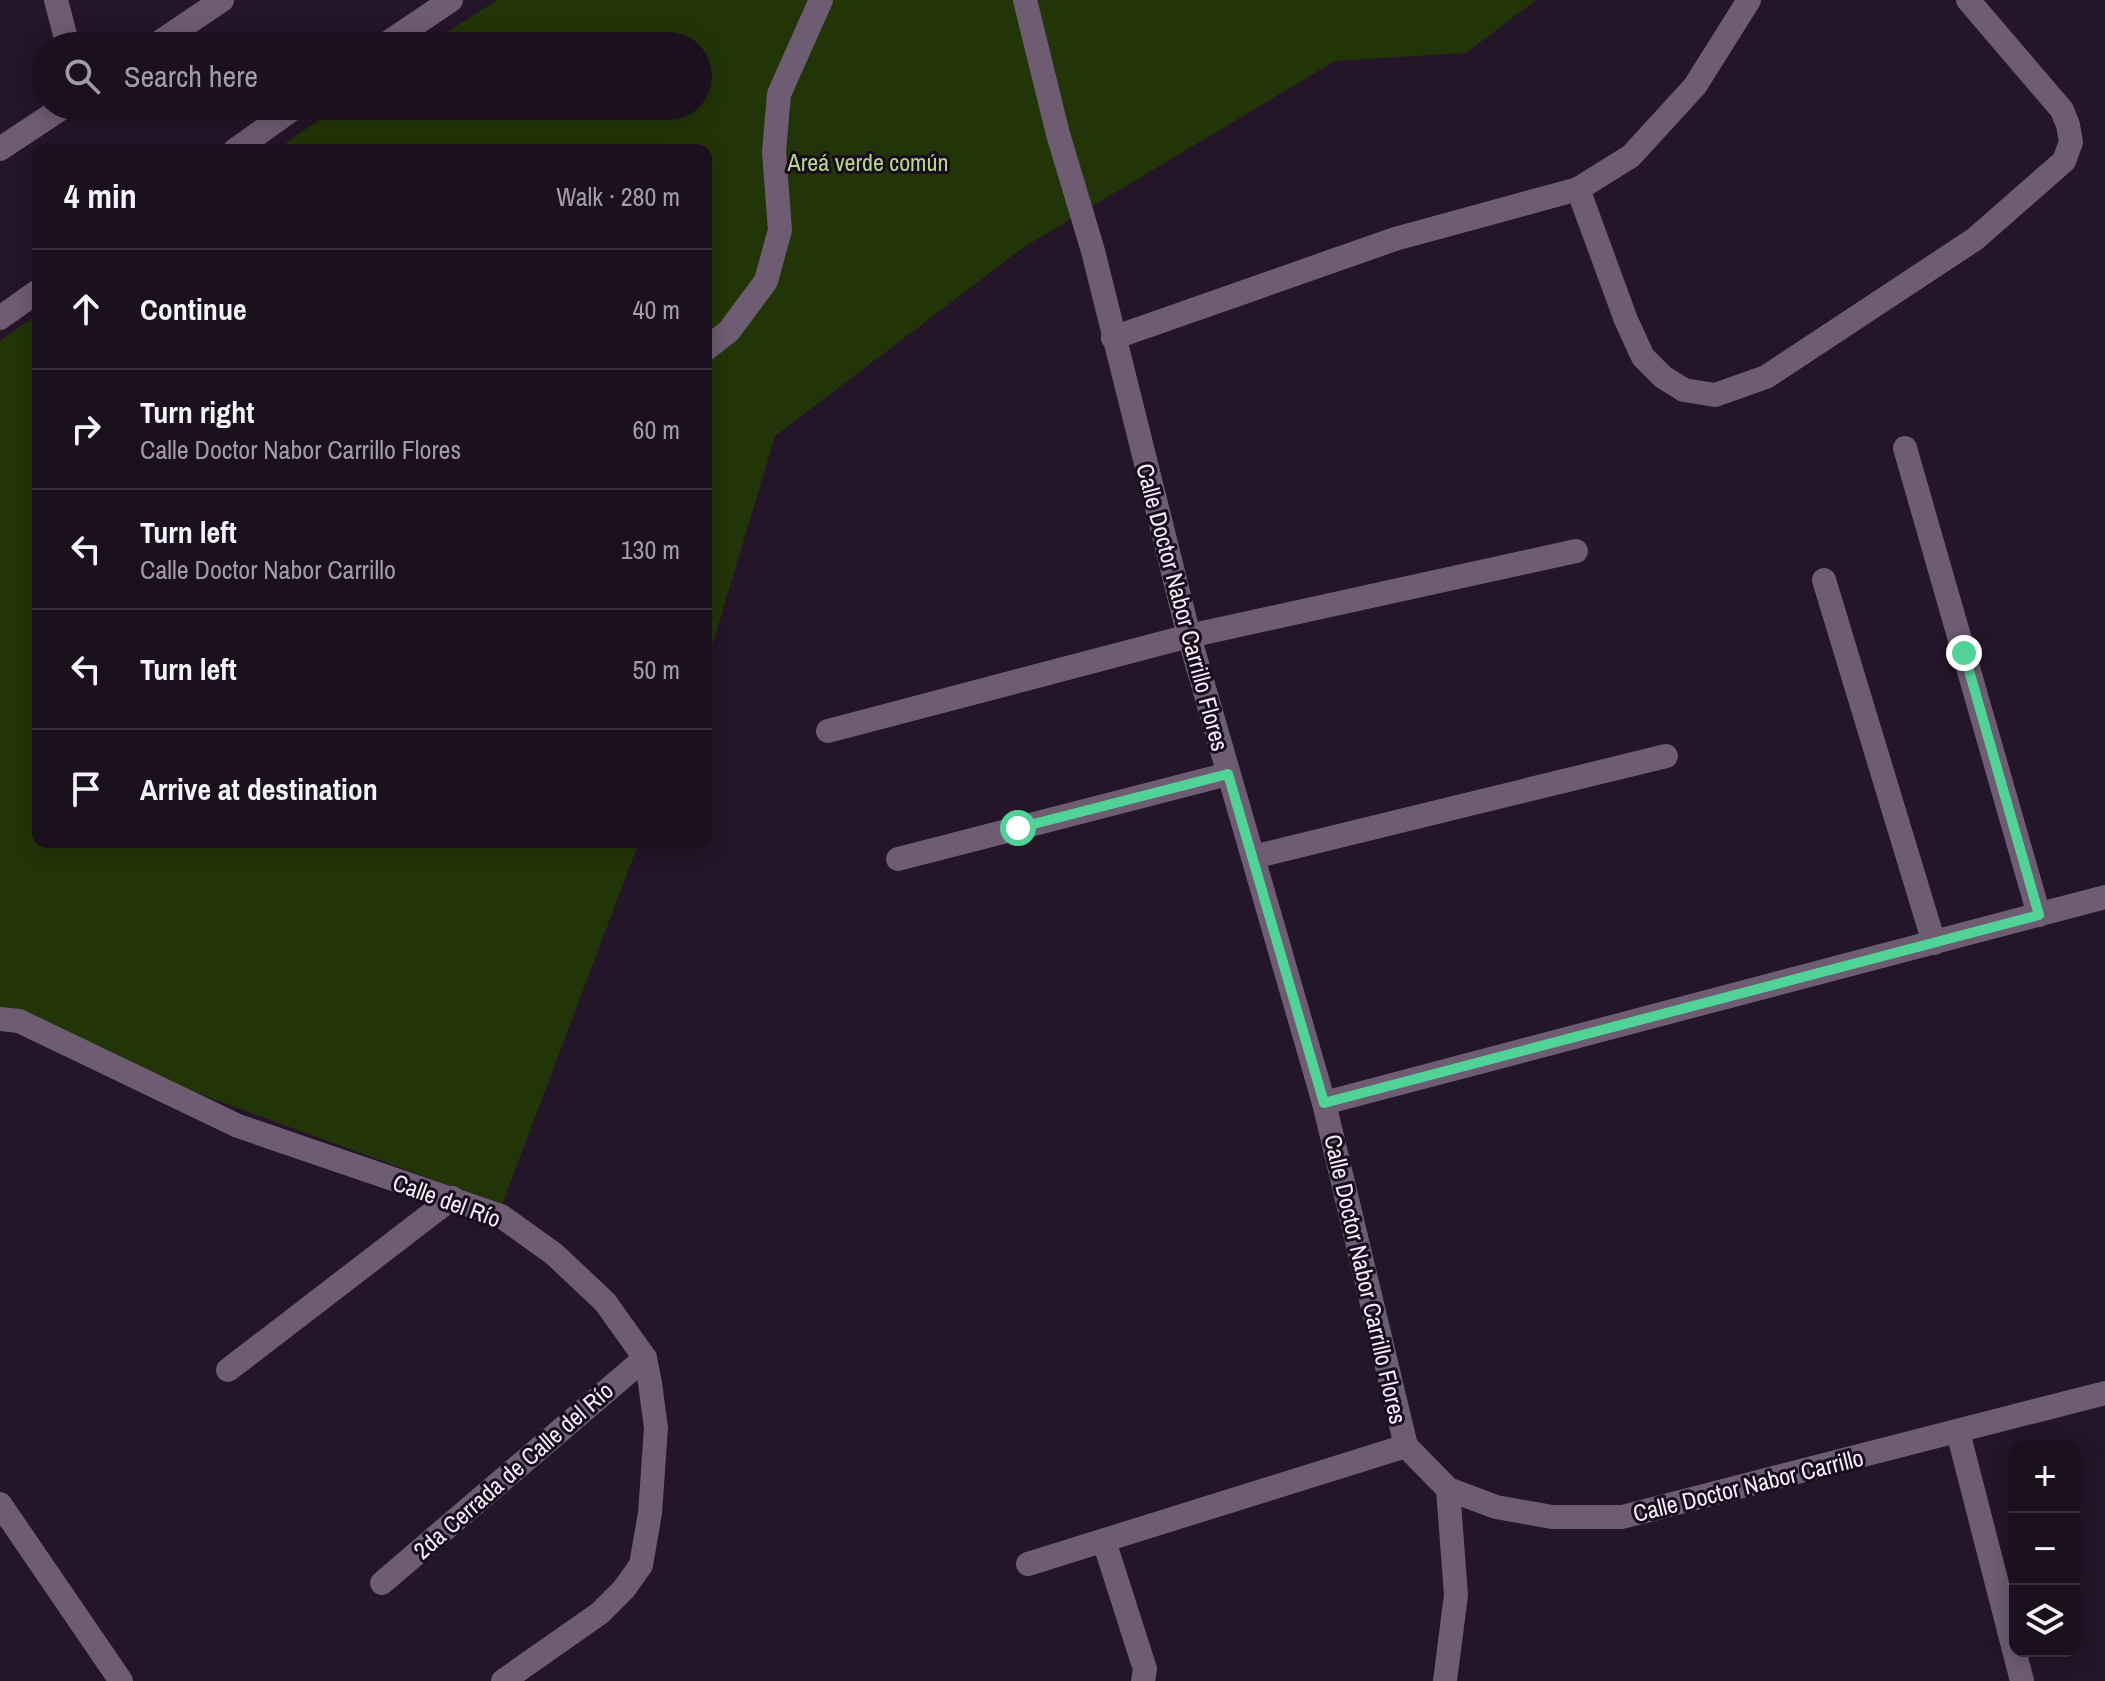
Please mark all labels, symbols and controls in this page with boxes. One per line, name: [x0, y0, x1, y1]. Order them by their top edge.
search box: [32, 32, 712, 120]
icon: search: [60, 54, 104, 98]
text: Search here: [124, 56, 258, 96]
park label: Areá verde común: [787, 146, 948, 178]
text: 4 min: [64, 173, 137, 219]
text: Walk · 280 m: [556, 179, 680, 214]
icon: ahead: [64, 287, 108, 331]
text: Continue: [140, 289, 247, 329]
text: 40 m: [633, 292, 680, 327]
text: Turn right: [140, 392, 254, 432]
icon: right: [64, 407, 108, 451]
text: 60 m: [633, 412, 680, 447]
text: Calle Doctor Nabor Carrillo Flores: [140, 432, 461, 467]
street label: Calle Doctor Nabor Carrillo Flores: [1129, 460, 1237, 754]
text: Turn left: [140, 512, 237, 552]
icon: left: [64, 527, 108, 571]
text: 130 m: [621, 532, 680, 567]
text: Calle Doctor Nabor Carrillo: [140, 552, 396, 587]
route end: [1946, 635, 1982, 671]
icon: left: [64, 647, 108, 691]
text: Turn left: [140, 649, 237, 689]
text: 50 m: [633, 652, 680, 687]
icon: arrive: [64, 767, 108, 811]
text: Arrive at destination: [140, 769, 378, 809]
route start: [1000, 810, 1036, 846]
street label: Calle Doctor Nabor Carrillo Flores: [1317, 1131, 1415, 1427]
street label: Calle del Río: [389, 1166, 505, 1234]
street label: 2da Cerrada de Calle del Río: [406, 1374, 620, 1566]
street label: Calle Doctor Nabor Carrillo: [1630, 1441, 1866, 1529]
map controls: [2009, 1441, 2081, 1657]
button: +: [2009, 1441, 2081, 1513]
button: −: [2009, 1513, 2081, 1585]
button: layers: [2009, 1585, 2081, 1657]

